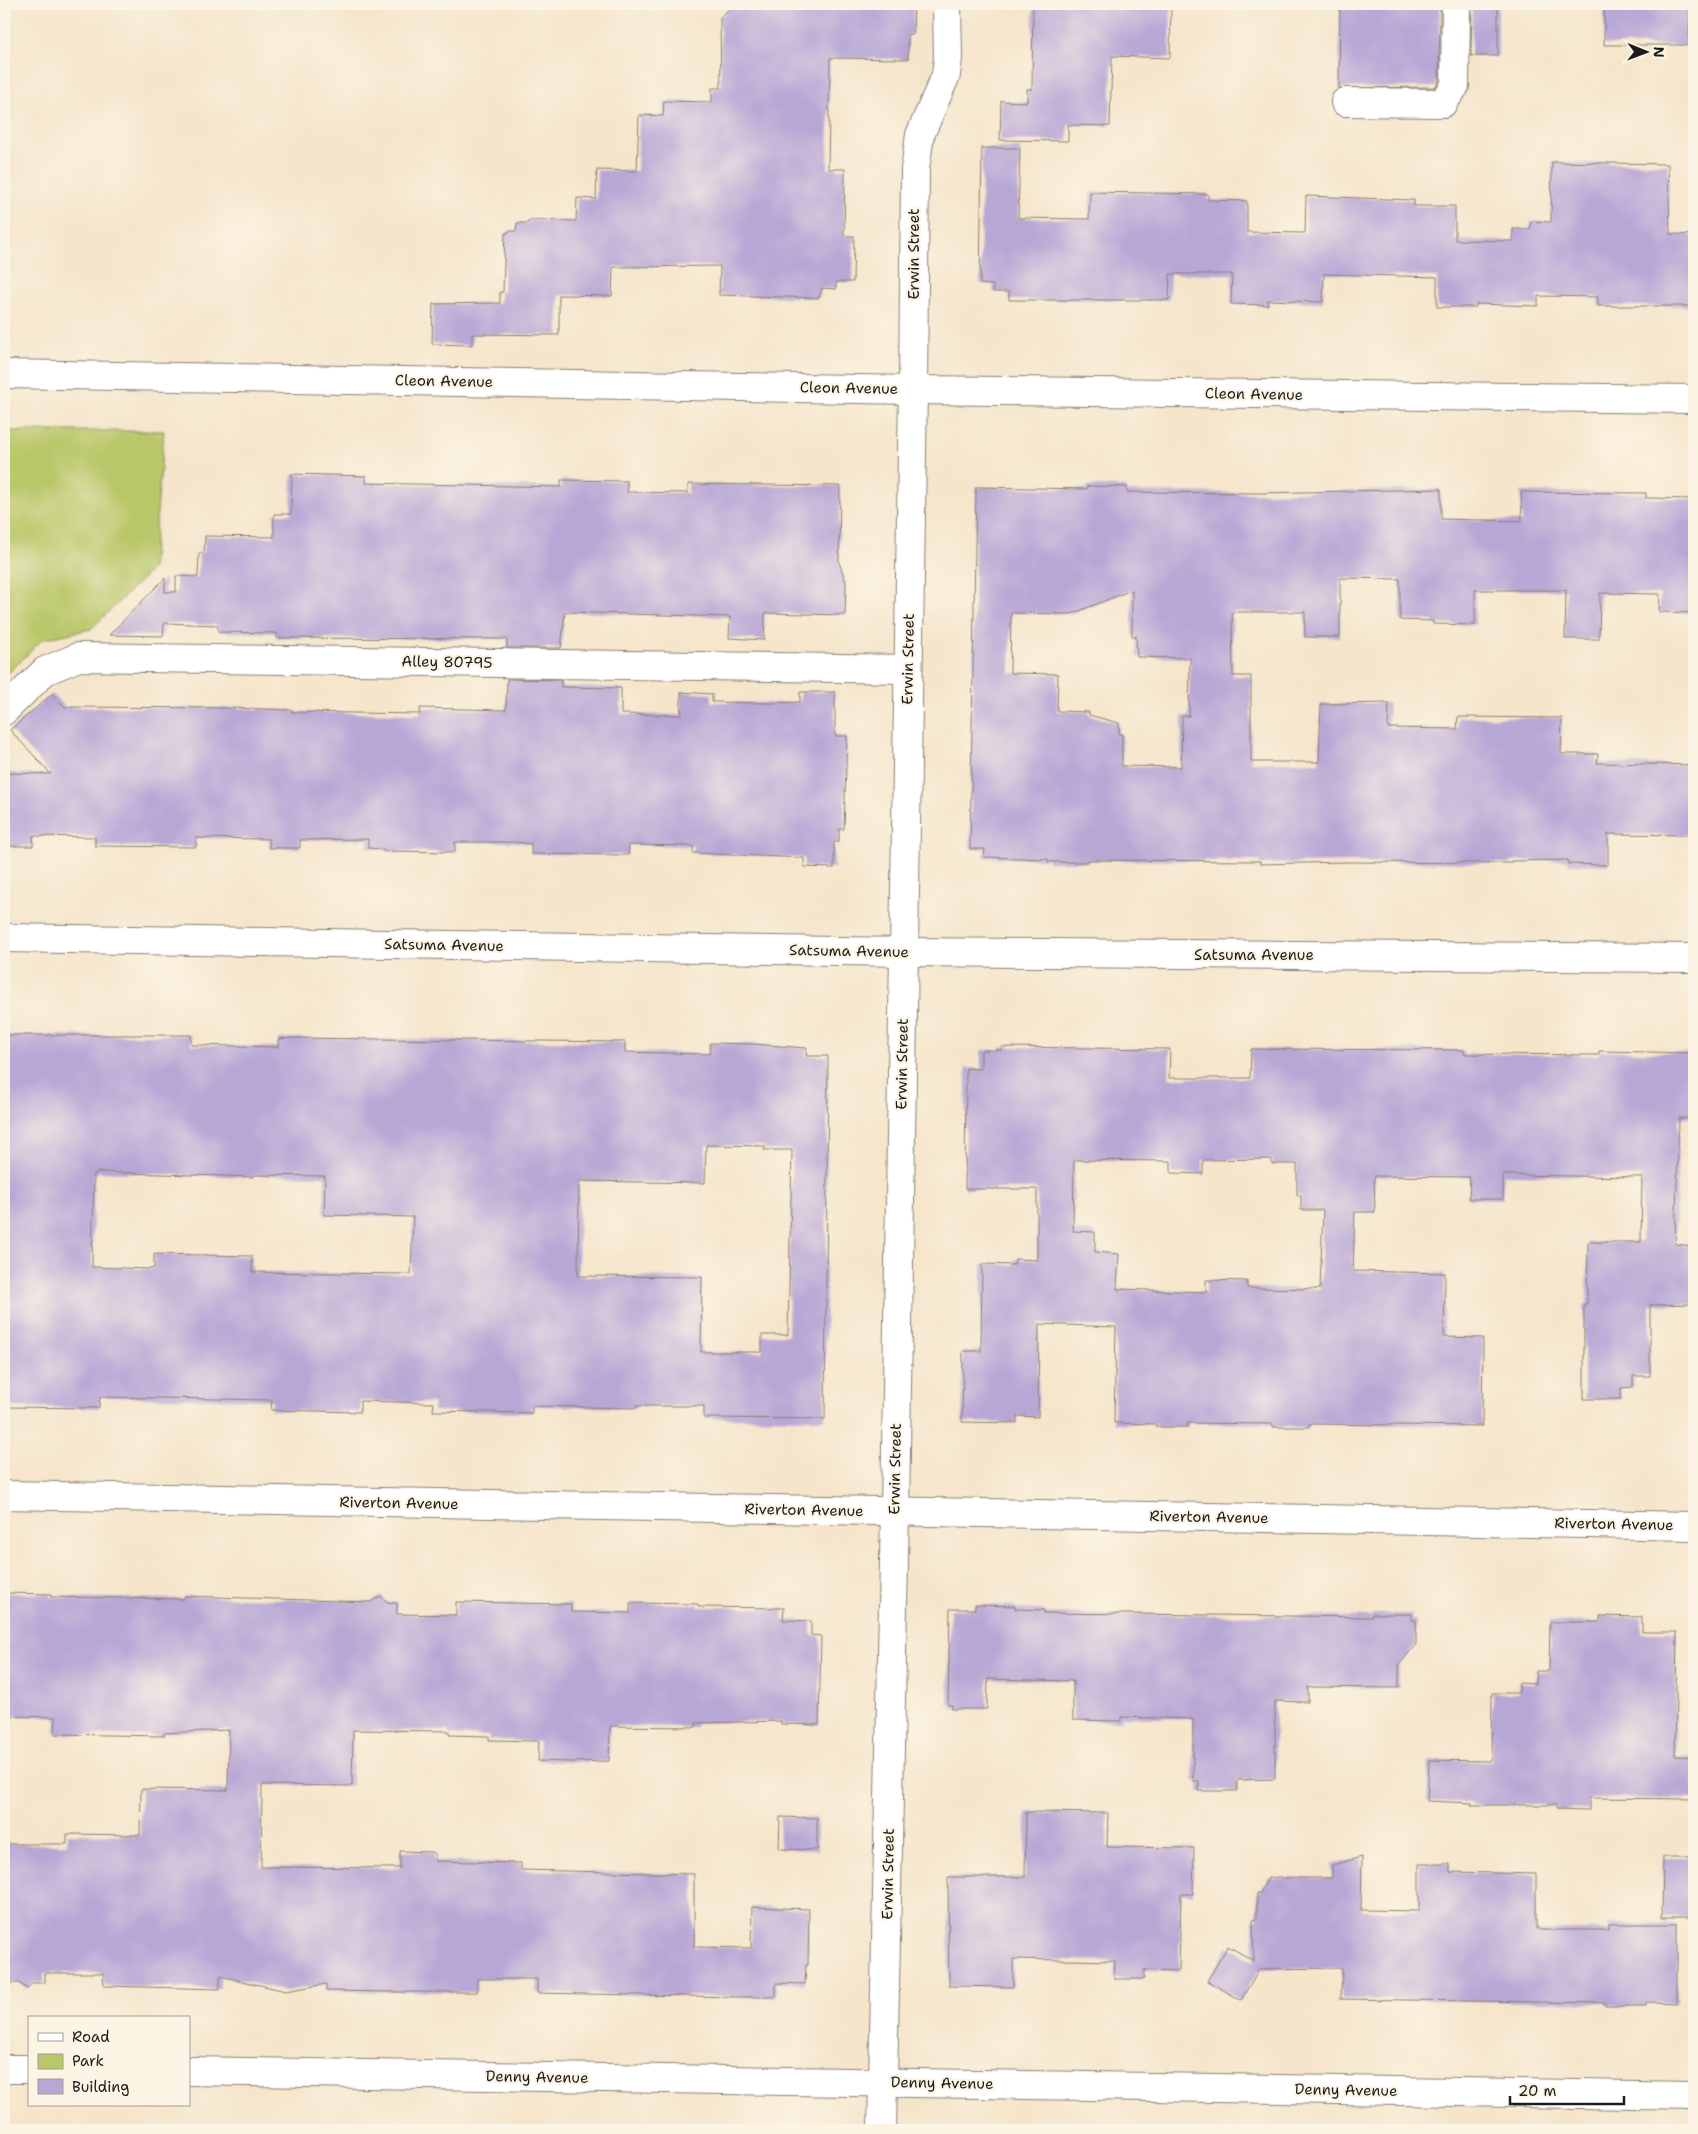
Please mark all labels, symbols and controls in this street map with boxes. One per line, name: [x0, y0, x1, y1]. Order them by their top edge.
north arrow: [1620, 28, 1670, 78]
text: N: [1650, 47, 1668, 58]
street label: Erwin Street: [904, 208, 924, 300]
street label: Cleon Avenue: [395, 370, 493, 392]
street label: Cleon Avenue: [800, 377, 898, 399]
street label: Cleon Avenue: [1205, 383, 1303, 405]
street label: Erwin Street: [897, 613, 919, 705]
street label: Alley 80795: [401, 651, 493, 673]
street label: Satsuma Avenue: [384, 934, 504, 956]
street label: Satsuma Avenue: [789, 940, 909, 962]
street label: Satsuma Avenue: [1194, 945, 1314, 965]
street label: Erwin Street: [891, 1018, 913, 1110]
street label: Erwin Street: [884, 1423, 906, 1515]
street label: Riverton Avenue: [339, 1492, 459, 1514]
street label: Riverton Avenue: [744, 1499, 864, 1521]
street label: Riverton Avenue: [1149, 1506, 1269, 1528]
street label: Riverton Avenue: [1554, 1513, 1674, 1535]
street label: Erwin Street: [877, 1828, 899, 1920]
legend: [28, 2016, 190, 2106]
text: Road: [72, 2027, 110, 2047]
text: Park: [72, 2051, 104, 2071]
street label: Denny Avenue: [485, 2066, 589, 2088]
street label: Denny Avenue: [890, 2072, 994, 2094]
scale bar: [1510, 2074, 1624, 2106]
text: Building: [72, 2077, 129, 2097]
street label: Denny Avenue: [1294, 2079, 1398, 2101]
text: 20 m: [1518, 2081, 1557, 2101]

